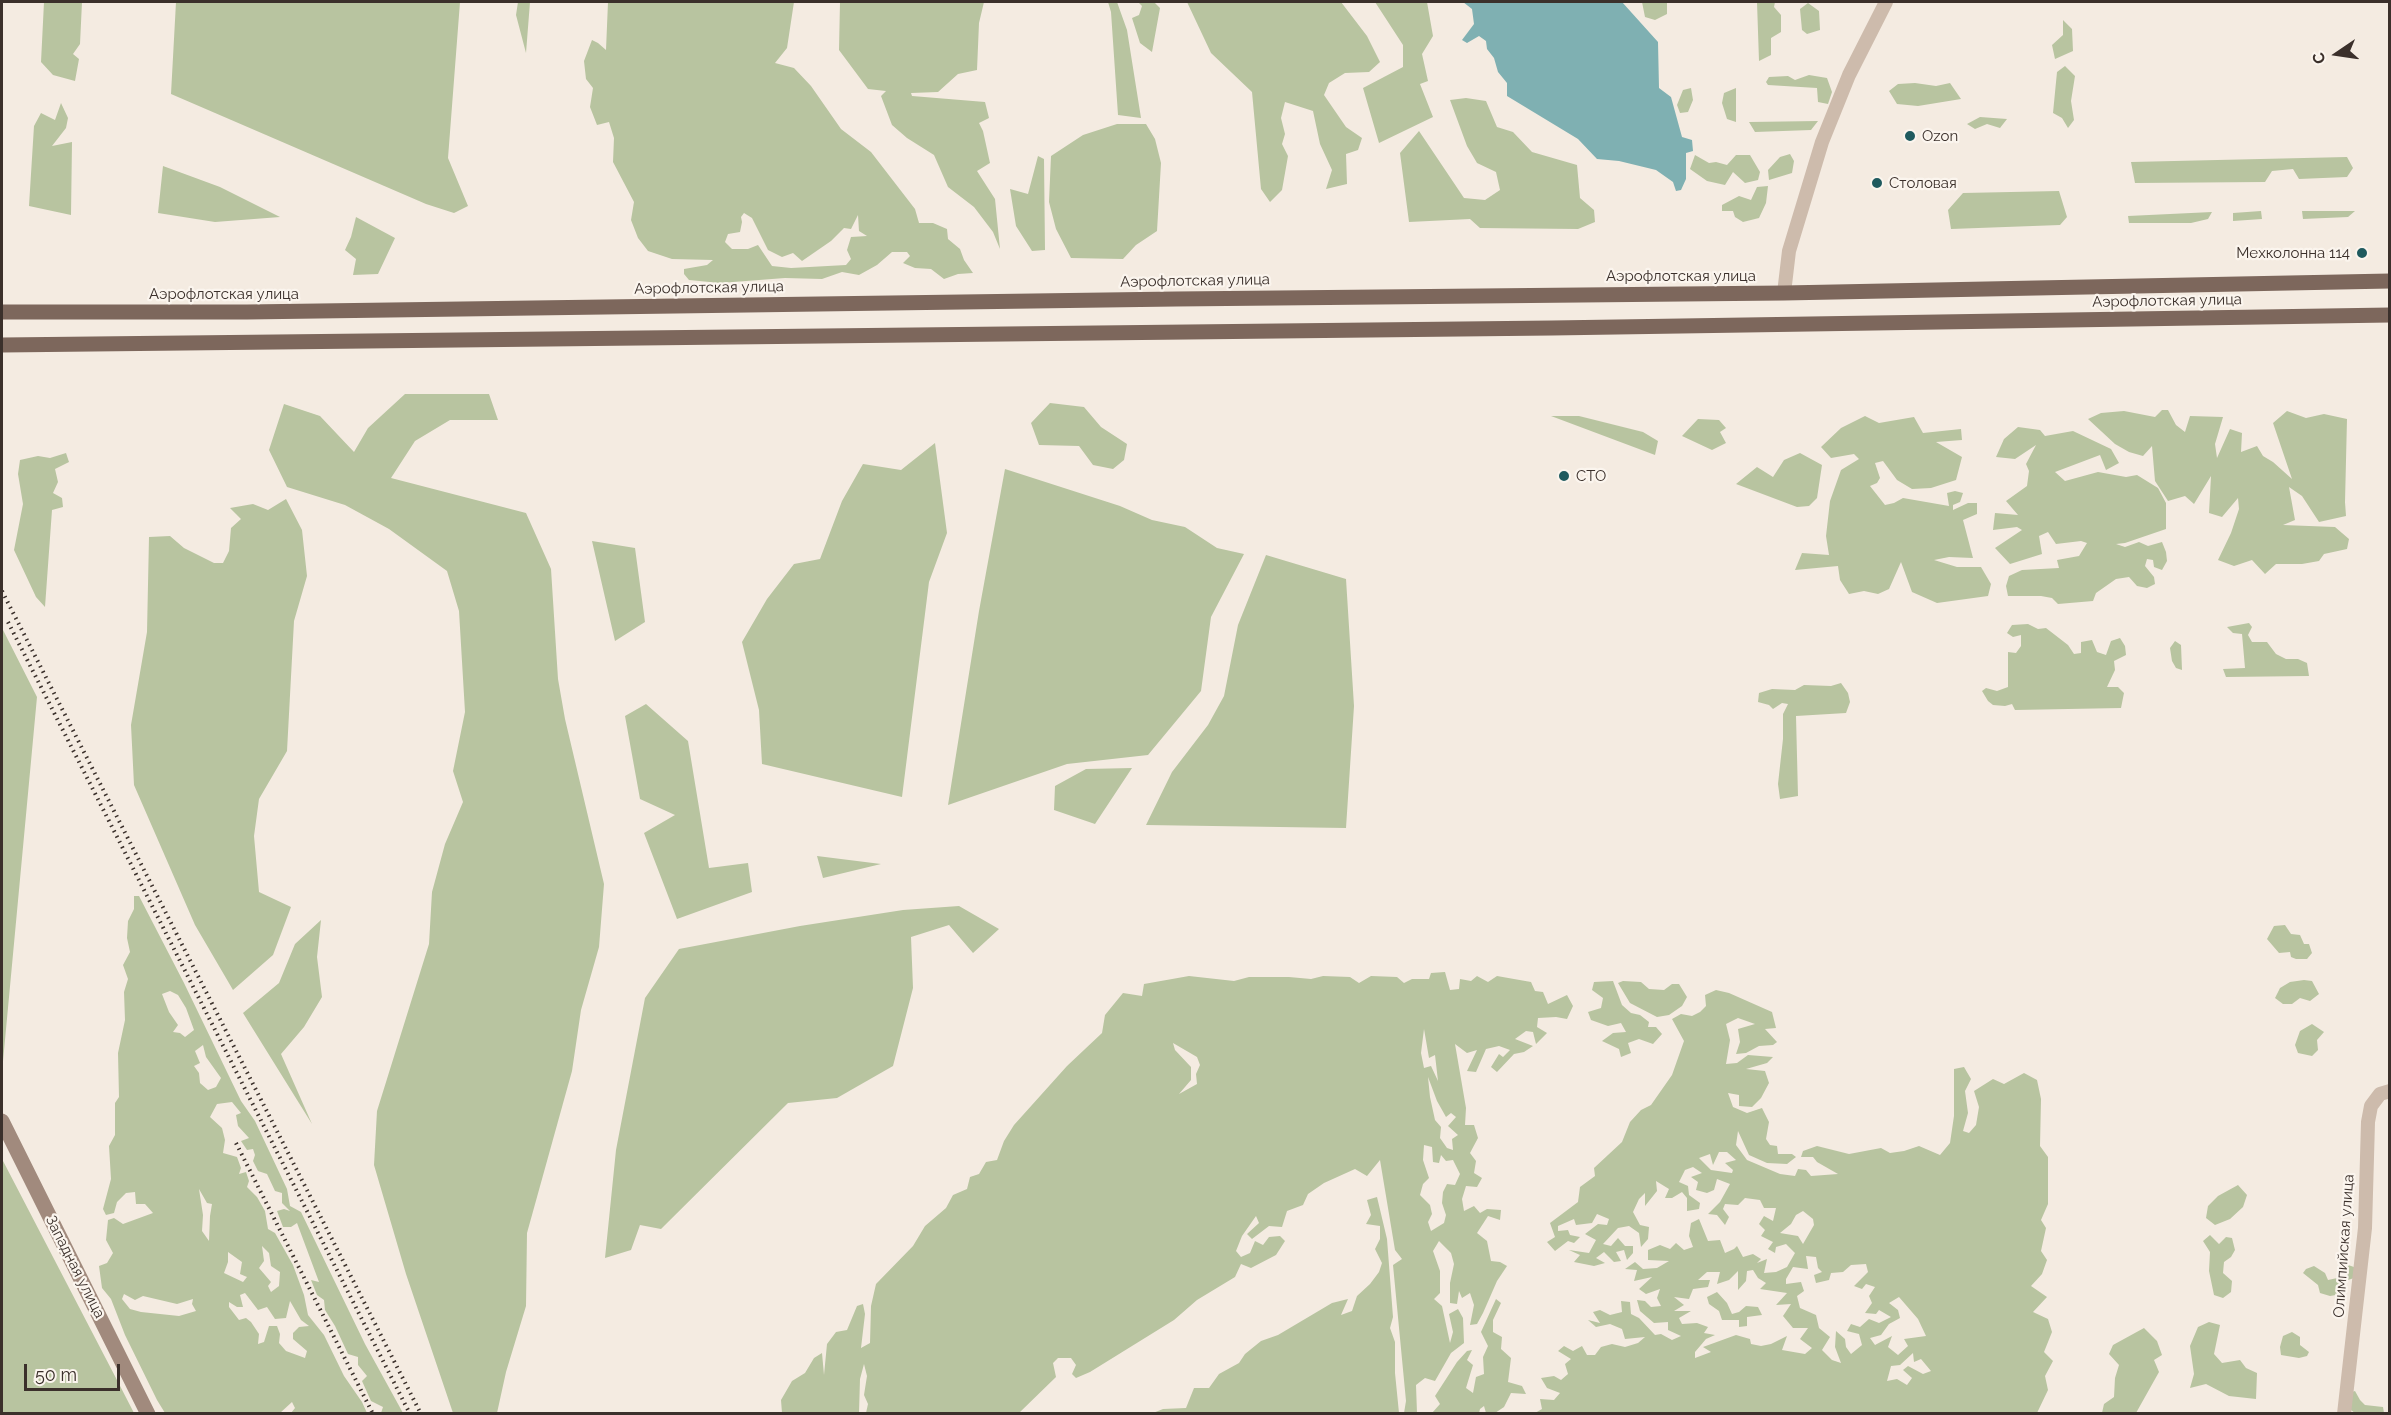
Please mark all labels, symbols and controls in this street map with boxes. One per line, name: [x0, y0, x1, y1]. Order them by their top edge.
north arrow: [2307, 24, 2367, 84]
text: С: [2308, 51, 2329, 66]
place label: Ozon: [1922, 127, 1958, 145]
marker: Ozon: [1903, 129, 1917, 143]
place label: Столовая: [1889, 174, 1957, 192]
marker: Столовая: [1870, 176, 1884, 190]
place label: Мехколонна 114: [2236, 244, 2350, 262]
marker: Мехколонна 114: [2355, 246, 2369, 260]
street label: Аэрофлотская улица: [1606, 267, 1756, 285]
street label: Аэрофлотская улица: [1120, 271, 1270, 291]
street label: Аэрофлотская улица: [634, 278, 784, 298]
street label: Аэрофлотская улица: [149, 285, 299, 303]
street label: Аэрофлотская улица: [2092, 291, 2242, 311]
place label: СТО: [1576, 467, 1606, 485]
marker: СТО: [1557, 469, 1571, 483]
street label: Олимпийская улица: [2330, 1174, 2358, 1318]
street label: Западная улица: [41, 1213, 109, 1321]
scale bar: [27, 1352, 123, 1390]
text: 50 m: [35, 1364, 77, 1385]

